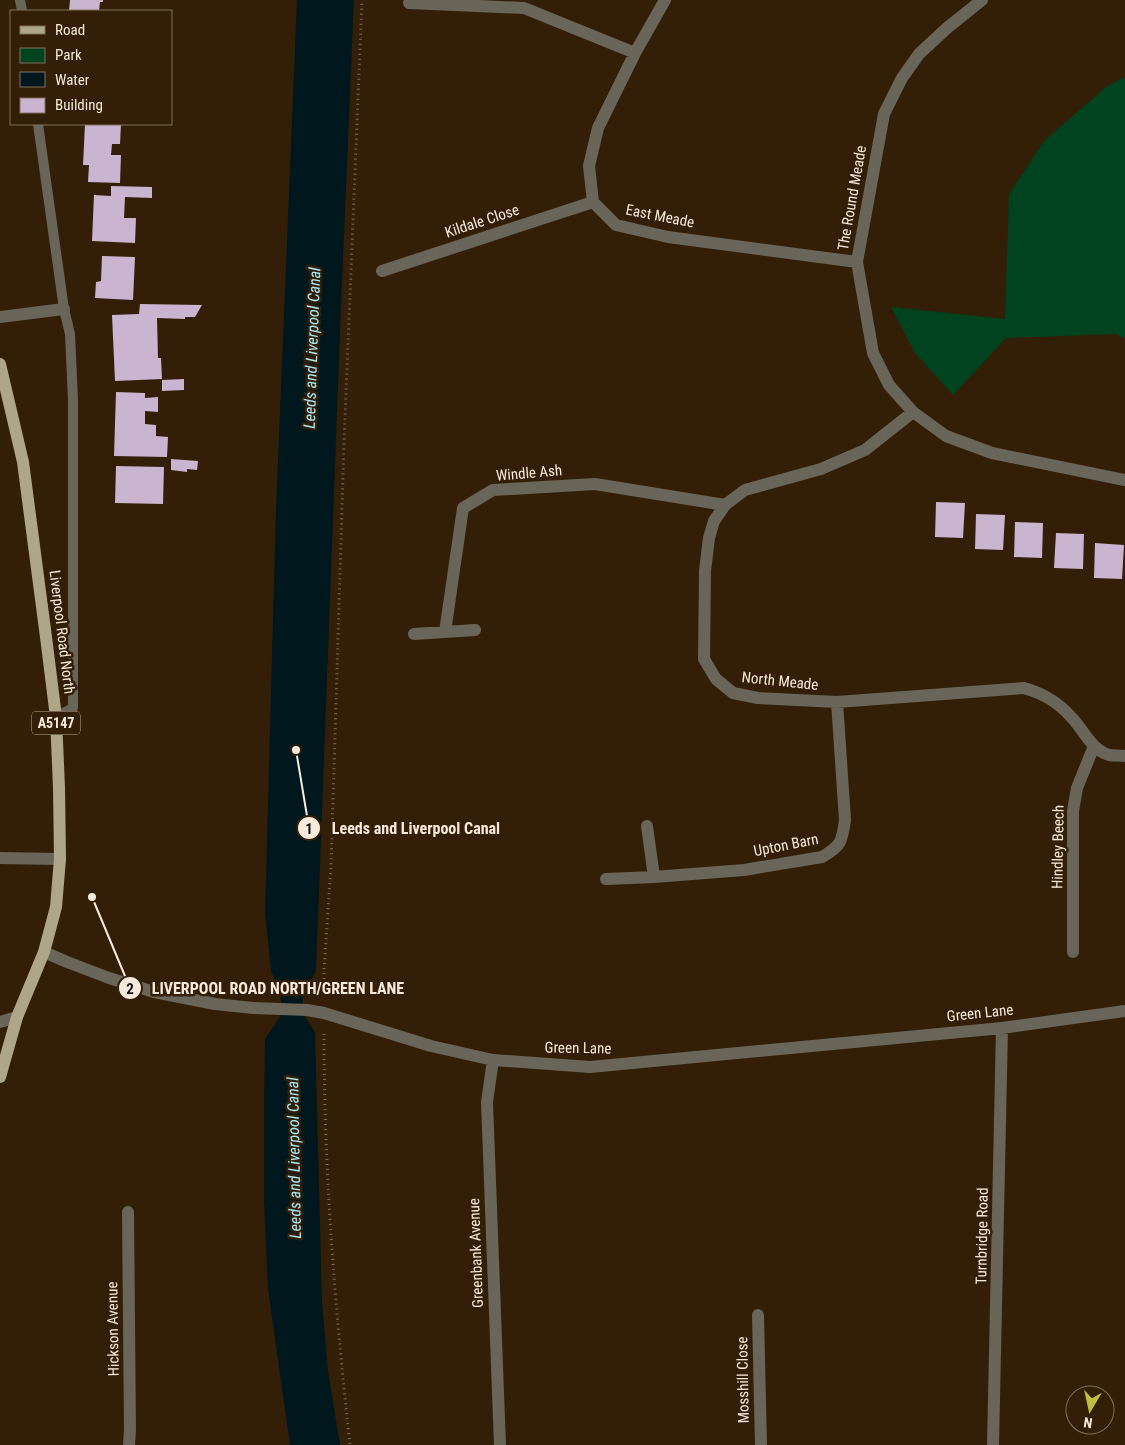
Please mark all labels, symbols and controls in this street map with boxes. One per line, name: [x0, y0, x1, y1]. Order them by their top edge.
legend: [10, 10, 172, 125]
text: Road: [55, 21, 85, 39]
text: Park: [55, 46, 82, 64]
text: Water: [55, 71, 90, 89]
text: Building: [55, 96, 103, 114]
street label: The Round Meade: [834, 144, 870, 252]
street label: Kildale Close: [443, 201, 521, 241]
street label: East Meade: [624, 201, 696, 231]
water label: Leeds and Liverpool Canal: [300, 267, 324, 429]
street label: Windle Ash: [495, 461, 563, 485]
street label: Liverpool Road North: [45, 569, 79, 695]
street label: North Meade: [741, 668, 819, 694]
road number: A5147: [32, 711, 80, 734]
street label: Hindley Beech: [1048, 805, 1068, 889]
callout: Leeds and Liverpool Canal: [296, 813, 510, 844]
text: Leeds and Liverpool Canal: [332, 819, 500, 838]
text: 1: [305, 820, 313, 838]
street label: Upton Barn: [752, 830, 820, 860]
callout: LIVERPOOL ROAD NORTH/GREEN LANE: [117, 973, 415, 1004]
text: LIVERPOOL ROAD NORTH/GREEN LANE: [152, 979, 404, 998]
text: 2: [126, 980, 134, 998]
street label: Green Lane: [946, 1001, 1014, 1025]
street label: Green Lane: [545, 1038, 611, 1058]
water label: Leeds and Liverpool Canal: [283, 1077, 305, 1239]
street label: Turnbridge Road: [972, 1187, 992, 1285]
street label: Greenbank Avenue: [465, 1198, 487, 1308]
street label: Hickson Avenue: [103, 1281, 123, 1377]
street label: Mosshill Close: [733, 1336, 753, 1424]
north arrow: [1065, 1385, 1115, 1435]
text: N: [1082, 1414, 1093, 1431]

